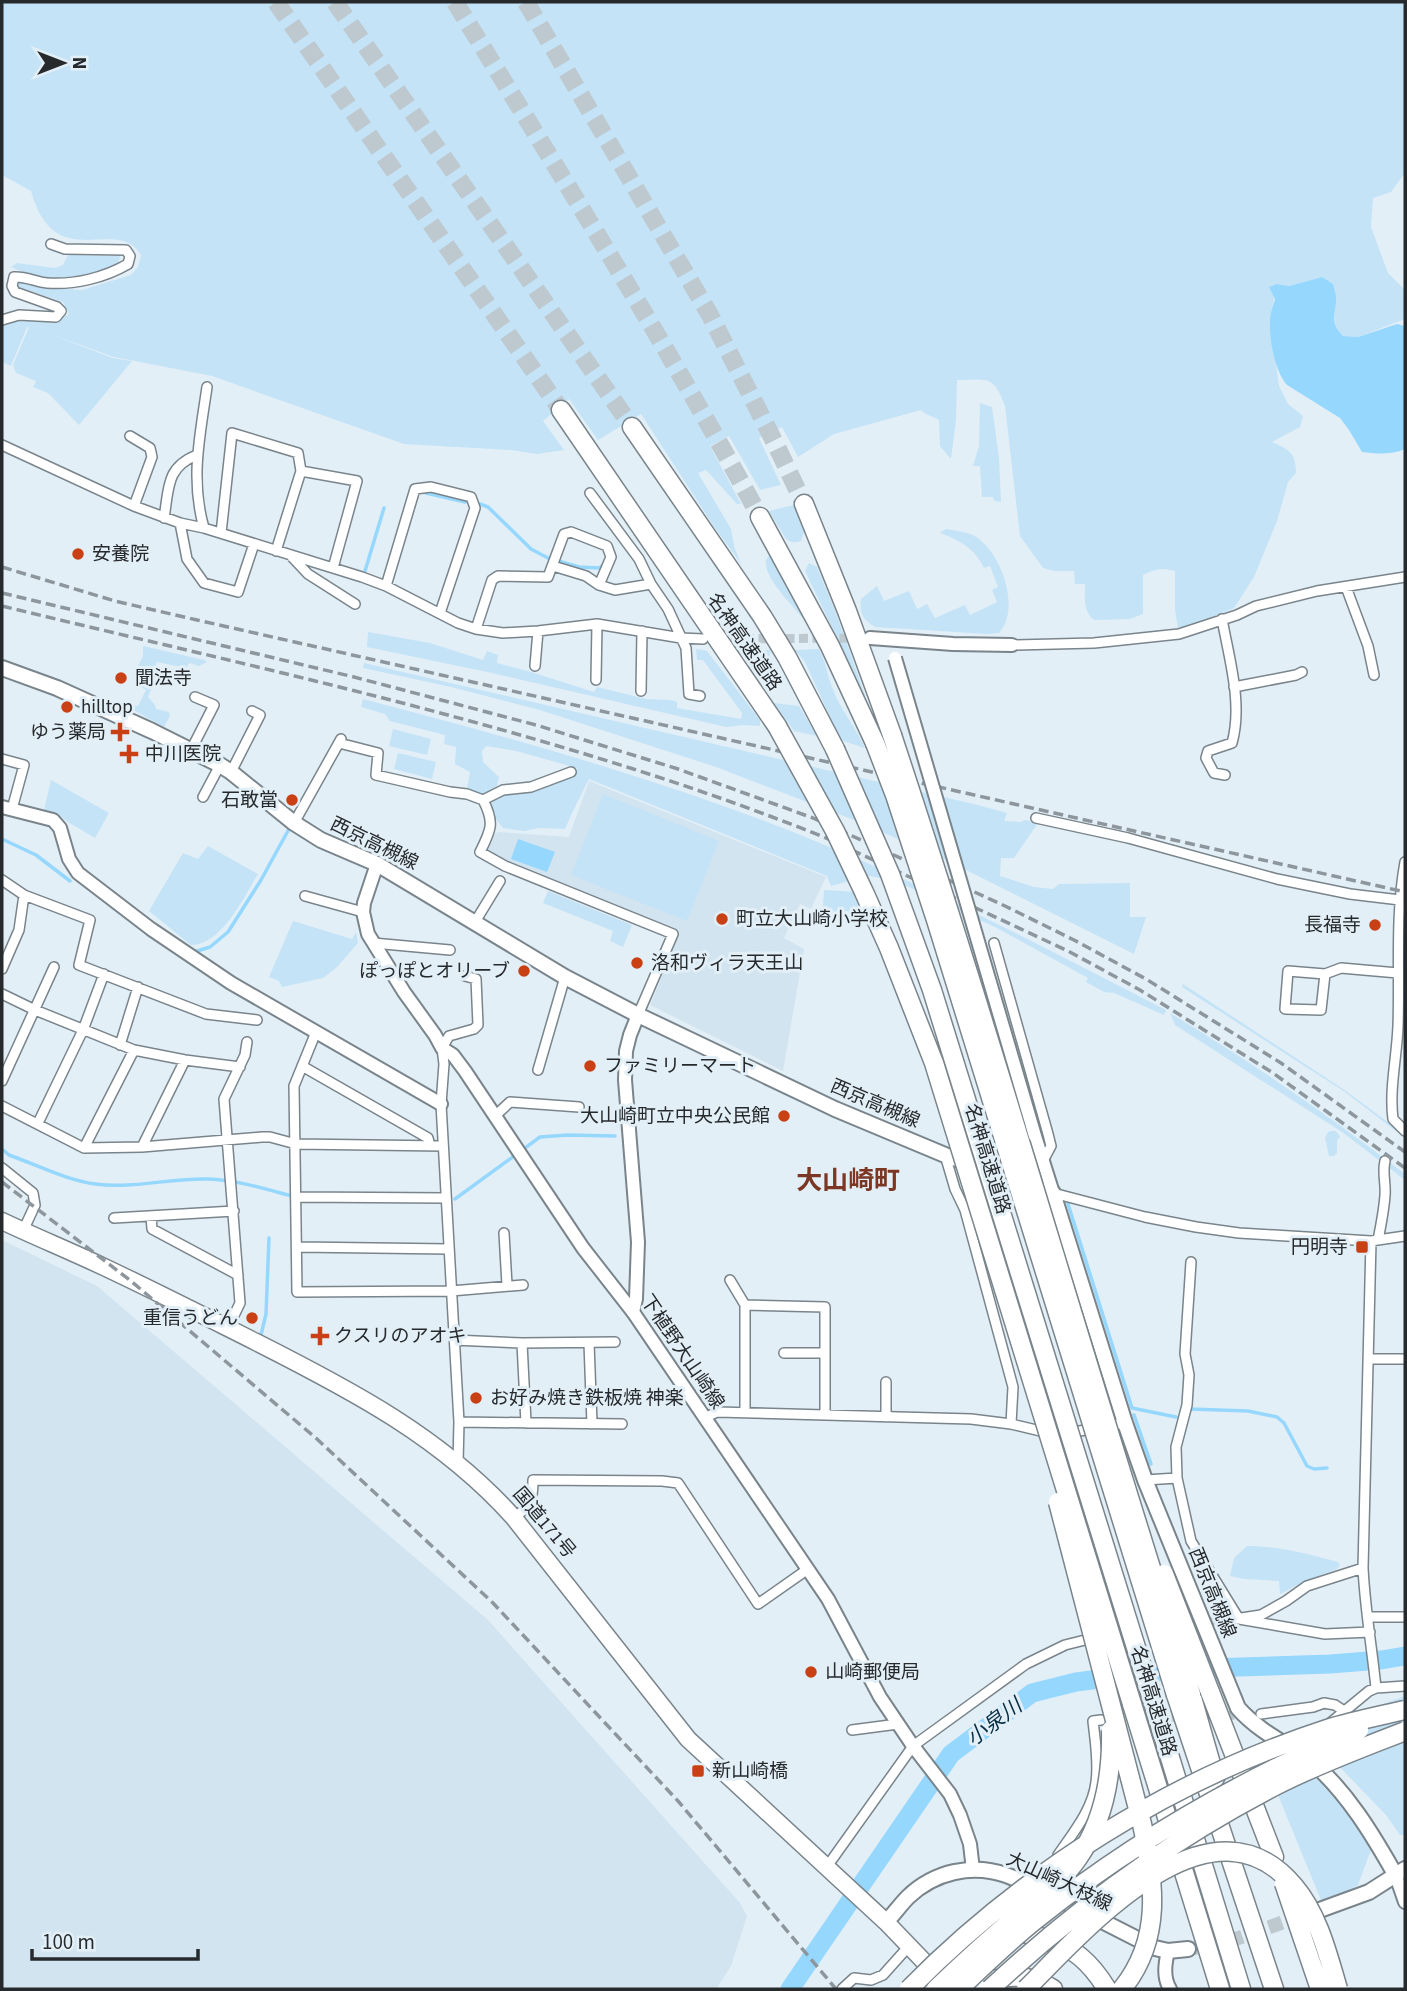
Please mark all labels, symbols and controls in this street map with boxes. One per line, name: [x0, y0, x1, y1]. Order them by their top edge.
north arrow: [28, 28, 98, 98]
text: N: [65, 57, 92, 69]
place label: 安養院: [92, 541, 149, 568]
marker: 安養院: [70, 546, 86, 562]
street label: 名神高速道路: [700, 588, 788, 696]
place label: 聞法寺: [135, 665, 192, 692]
marker: 聞法寺: [113, 670, 129, 686]
place label: hilltop: [81, 694, 133, 721]
marker: hilltop: [59, 699, 75, 715]
place label: ゆう薬局: [30, 719, 106, 746]
marker: ゆう薬局: [112, 724, 128, 740]
place label: 中川医院: [145, 741, 221, 768]
marker: 中川医院: [119, 744, 139, 764]
place label: 石敢當: [221, 787, 278, 814]
marker: 石敢當: [284, 792, 300, 808]
street label: 西京高槻線: [325, 811, 423, 877]
place label: 町立大山崎小学校: [736, 906, 888, 933]
marker: 町立大山崎小学校: [714, 911, 730, 927]
place label: 長福寺: [1304, 912, 1361, 939]
marker: 長福寺: [1367, 917, 1383, 933]
place label: 洛和ヴィラ天王山: [651, 950, 803, 977]
marker: 洛和ヴィラ天王山: [629, 955, 645, 971]
place label: ぽっぽとオリーブ: [359, 958, 510, 985]
marker: ぽっぽとオリーブ: [516, 963, 532, 979]
place label: ファミリーマート: [604, 1053, 756, 1080]
marker: ファミリーマート: [582, 1058, 598, 1074]
street label: 西京高槻線: [826, 1073, 924, 1135]
street label: 名神高速道路: [957, 1101, 1017, 1217]
place label: 大山崎町立中央公民館: [580, 1103, 770, 1130]
marker: 大山崎町立中央公民館: [776, 1108, 792, 1124]
district label: 大山崎町: [796, 1162, 900, 1199]
place label: 円明寺: [1291, 1234, 1348, 1261]
marker: 円明寺: [1354, 1239, 1370, 1255]
street label: 下植野大山崎線: [634, 1289, 730, 1415]
place label: 重信うどん: [143, 1305, 238, 1332]
marker: 重信うどん: [244, 1310, 260, 1326]
place label: クスリのアオキ: [334, 1323, 466, 1350]
marker: クスリのアオキ: [312, 1328, 328, 1344]
place label: お好み焼き鉄板焼 神楽: [490, 1385, 684, 1412]
marker: お好み焼き鉄板焼 神楽: [468, 1390, 484, 1406]
street label: 国道171号: [506, 1482, 582, 1564]
street label: 西京高槻線: [1182, 1544, 1242, 1642]
street label: 名神高速道路: [1123, 1643, 1183, 1759]
place label: 山崎郵便局: [825, 1659, 920, 1686]
marker: 山崎郵便局: [803, 1664, 819, 1680]
water label: 小泉川: [960, 1690, 1030, 1753]
place label: 新山崎橋: [712, 1758, 788, 1785]
marker: 新山崎橋: [690, 1763, 706, 1779]
street label: 大山崎大枝線: [1002, 1846, 1116, 1918]
scale bar: [32, 1918, 198, 1962]
text: 100 m: [42, 1927, 95, 1957]

